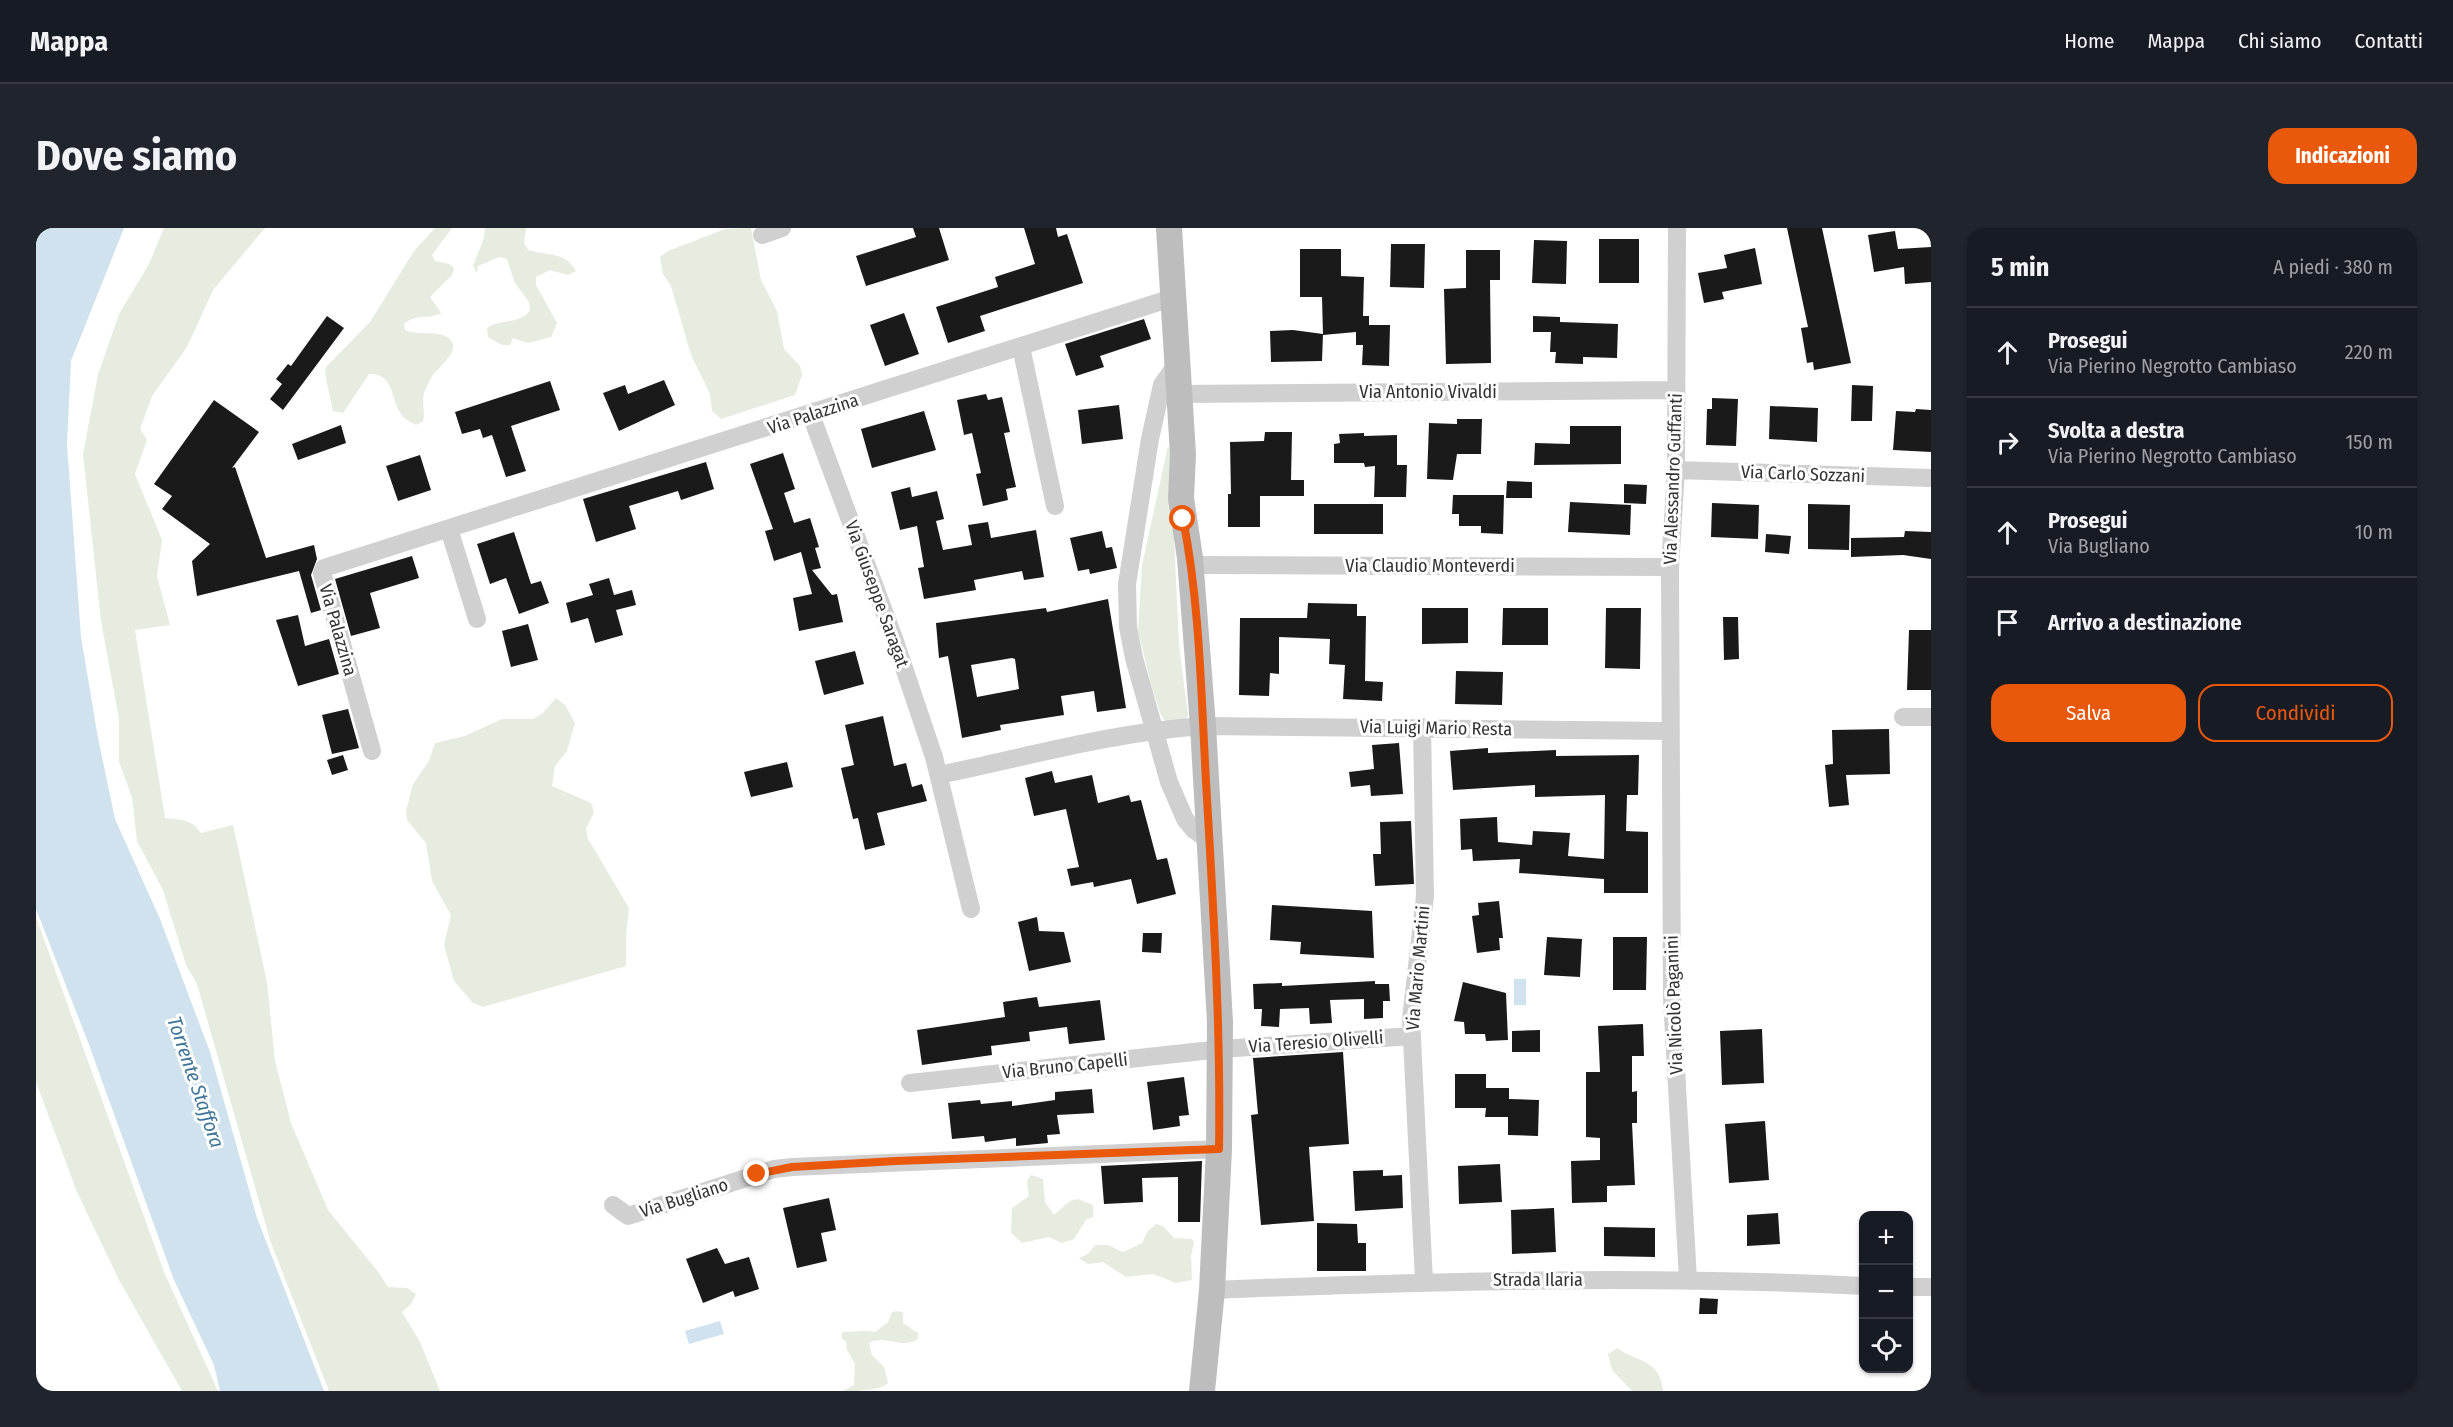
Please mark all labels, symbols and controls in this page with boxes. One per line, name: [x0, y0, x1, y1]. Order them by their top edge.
text: Mappa: [30, 25, 108, 58]
text: Home: [2064, 28, 2114, 54]
text: Mappa: [2147, 28, 2205, 54]
text: Chi siamo: [2238, 28, 2322, 54]
text: Contatti: [2355, 28, 2423, 54]
button: Indicazioni: [2268, 128, 2417, 184]
text: Dove siamo: [36, 131, 237, 181]
text: 5 min: [1991, 252, 2049, 283]
text: A piedi · 380 m: [2273, 255, 2393, 279]
text: Prosegui: [2048, 327, 2127, 354]
icon: ahead: [1991, 336, 2024, 369]
text: 220 m: [2345, 340, 2393, 364]
text: Via Pierino Negrotto Cambiaso: [2048, 354, 2297, 378]
street label: Via Antonio Vivaldi: [1359, 381, 1497, 403]
street label: Via Palazzina: [765, 389, 861, 439]
street label: Via Alessandro Guffanti: [1659, 393, 1687, 565]
text: Svolta a destra: [2048, 417, 2185, 444]
icon: right: [1991, 426, 2024, 459]
text: 150 m: [2346, 430, 2393, 454]
text: Via Pierino Negrotto Cambiaso: [2048, 444, 2297, 468]
street label: Via Carlo Sozzani: [1741, 461, 1865, 487]
route start: [1169, 505, 1195, 531]
text: Prosegui: [2048, 507, 2127, 534]
icon: ahead: [1991, 516, 2024, 549]
street label: Via Giuseppe Saragat: [840, 517, 914, 671]
text: 10 m: [2355, 520, 2393, 544]
text: Via Bugliano: [2048, 534, 2150, 558]
street label: Via Claudio Monteverdi: [1345, 555, 1515, 577]
street label: Via Palazzina: [314, 582, 362, 679]
icon: arrive: [1991, 606, 2024, 639]
text: Arrivo a destinazione: [2048, 609, 2242, 636]
button: Salva: [1991, 684, 2186, 742]
button: Condividi: [2198, 684, 2393, 742]
street label: Via Luigi Mario Resta: [1360, 716, 1513, 740]
street label: Via Mario Martini: [1402, 905, 1434, 1031]
street label: Via Nicolò Paganini: [1661, 935, 1687, 1075]
water label: Torrente Staffora: [162, 1013, 230, 1151]
street label: Via Teresio Olivelli: [1248, 1026, 1384, 1058]
street label: Via Bruno Capelli: [1001, 1048, 1129, 1084]
route end: [743, 1160, 769, 1186]
street label: Via Bugliano: [637, 1173, 731, 1223]
map controls: [1859, 1211, 1913, 1373]
button: +: [1859, 1211, 1913, 1265]
button: −: [1859, 1265, 1913, 1319]
street label: Strada Ilaria: [1493, 1269, 1583, 1291]
button: locate: [1859, 1319, 1913, 1373]

